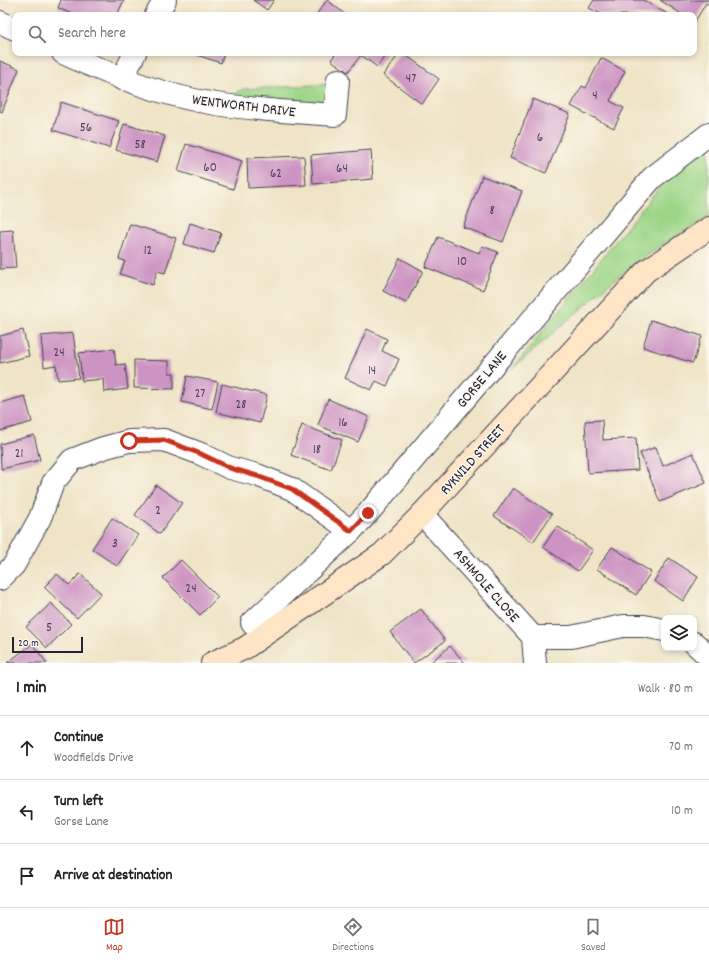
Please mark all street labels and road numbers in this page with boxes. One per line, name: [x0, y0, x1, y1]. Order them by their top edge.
street label: WENTWORTH DRIVE: [191, 90, 297, 124]
street label: GORSE LANE: [452, 347, 513, 414]
street label: RYKNILD STREET: [436, 420, 511, 501]
street label: ASHMOLE CLOSE: [447, 544, 524, 628]

